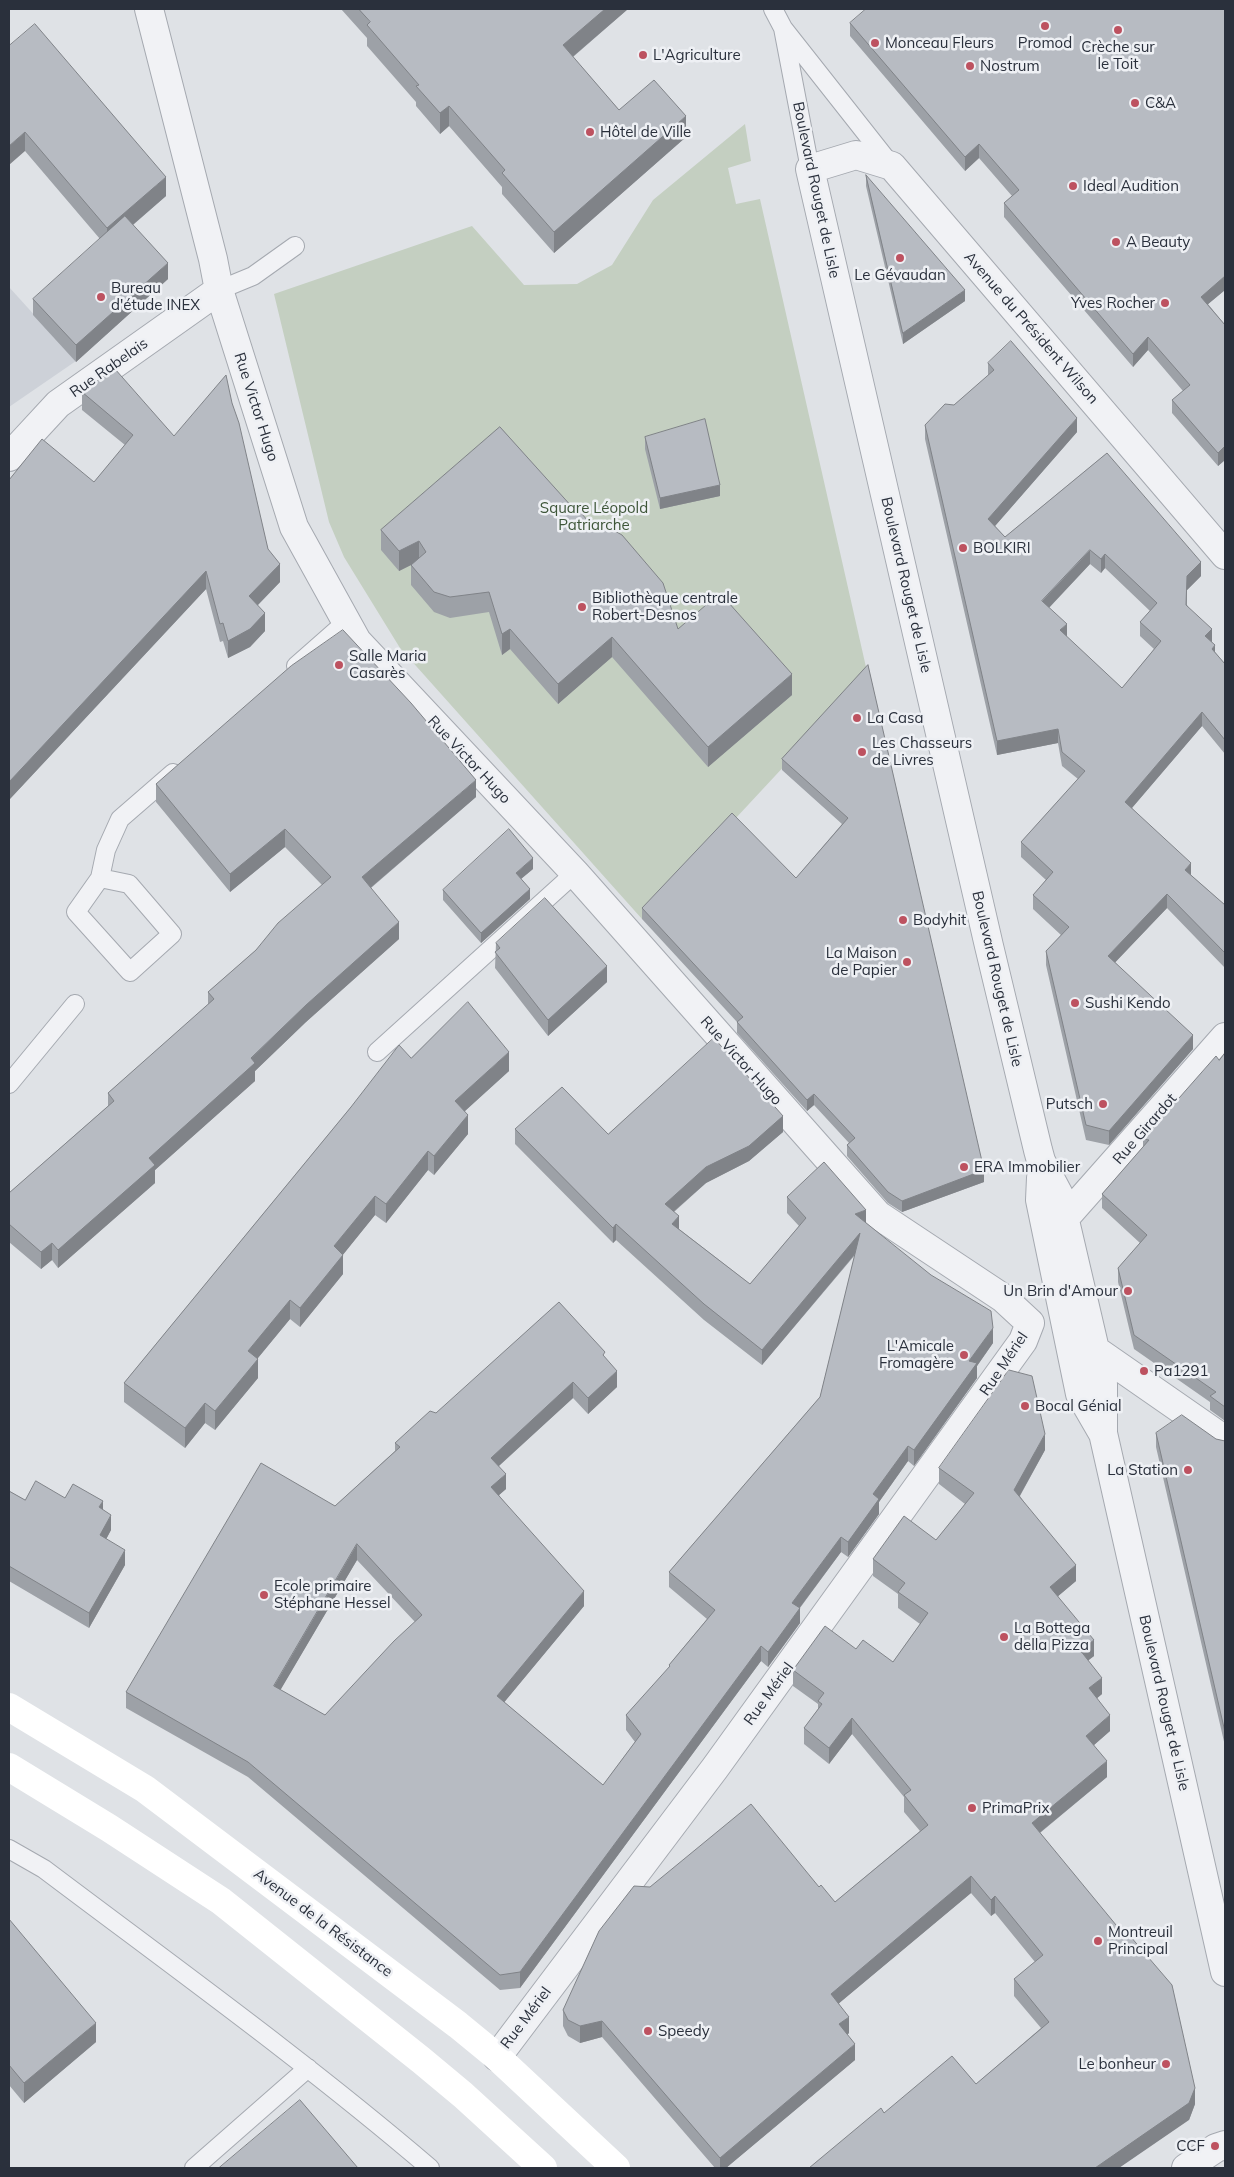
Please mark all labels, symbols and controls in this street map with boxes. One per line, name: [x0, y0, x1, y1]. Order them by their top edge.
marker: Promod: [1039, 20, 1051, 32]
marker: Crèche sur le Toit: [1112, 24, 1124, 36]
place label: Monceau Fleurs: [885, 34, 994, 52]
place label: Promod: [1018, 34, 1072, 52]
marker: Monceau Fleurs: [869, 37, 881, 49]
place label: Crèche sur le Toit: [1081, 38, 1155, 73]
place label: L'Agriculture: [653, 46, 741, 64]
marker: L'Agriculture: [637, 49, 649, 61]
place label: Nostrum: [980, 57, 1040, 75]
marker: Nostrum: [964, 60, 976, 72]
place label: C&A: [1145, 94, 1176, 112]
marker: C&A: [1129, 97, 1141, 109]
street label: Boulevard Rouget de Lisle: [788, 100, 844, 280]
place label: Hôtel de Ville: [600, 123, 691, 141]
marker: Hôtel de Ville: [584, 126, 596, 138]
place label: Ideal Audition: [1083, 177, 1179, 195]
marker: Ideal Audition: [1067, 180, 1079, 192]
place label: A Beauty: [1126, 233, 1190, 251]
marker: A Beauty: [1110, 236, 1122, 248]
street label: Avenue du Président Wilson: [960, 248, 1102, 408]
marker: Le Gévaudan: [894, 252, 906, 264]
place label: Le Gévaudan: [854, 266, 946, 284]
place label: Bureau d'étude INEX: [111, 279, 200, 314]
marker: Bureau d'étude INEX: [95, 291, 107, 303]
place label: Yves Rocher: [1071, 294, 1155, 312]
marker: Yves Rocher: [1159, 297, 1171, 309]
street label: Rue Rabelais: [66, 334, 152, 402]
street label: Rue Victor Hugo: [230, 350, 282, 464]
street label: Boulevard Rouget de Lisle: [877, 495, 935, 675]
park label: Square Léopold Patriarche: [540, 499, 648, 534]
place label: BOLKIRI: [973, 539, 1031, 557]
marker: BOLKIRI: [957, 542, 969, 554]
place label: Bibliothèque centrale Robert-Desnos: [592, 589, 738, 624]
marker: Bibliothèque centrale Robert-Desnos: [576, 601, 588, 613]
place label: Salle Maria Casarès: [349, 647, 426, 682]
marker: Salle Maria Casarès: [333, 659, 345, 671]
place label: La Casa: [867, 709, 924, 727]
street label: Rue Victor Hugo: [424, 712, 514, 808]
marker: La Casa: [851, 712, 863, 724]
place label: Les Chasseurs de Livres: [872, 734, 972, 769]
marker: Les Chasseurs de Livres: [856, 746, 868, 758]
street label: Boulevard Rouget de Lisle: [968, 889, 1026, 1069]
place label: Bodyhit: [913, 911, 966, 929]
marker: Bodyhit: [897, 914, 909, 926]
place label: La Maison de Papier: [826, 944, 897, 979]
marker: La Maison de Papier: [901, 956, 913, 968]
place label: Sushi Kendo: [1085, 994, 1171, 1012]
marker: Sushi Kendo: [1069, 997, 1081, 1009]
street label: Rue Victor Hugo: [696, 1013, 786, 1109]
street label: Rue Girardot: [1109, 1090, 1181, 1168]
place label: Putsch: [1046, 1095, 1093, 1113]
marker: Putsch: [1097, 1098, 1109, 1110]
place label: ERA Immobilier: [974, 1158, 1080, 1176]
marker: ERA Immobilier: [958, 1161, 970, 1173]
place label: Un Brin d'Amour: [1003, 1282, 1118, 1300]
marker: Un Brin d'Amour: [1122, 1285, 1134, 1297]
street label: Rue Mériel: [976, 1329, 1032, 1399]
place label: L'Amicale Fromagère: [879, 1337, 954, 1372]
marker: L'Amicale Fromagère: [958, 1349, 970, 1361]
place label: Pa1291: [1154, 1362, 1208, 1380]
marker: Pa1291: [1138, 1365, 1150, 1377]
place label: Bocal Génial: [1035, 1397, 1122, 1415]
marker: Bocal Génial: [1019, 1400, 1031, 1412]
place label: La Station: [1107, 1461, 1178, 1479]
marker: La Station: [1182, 1464, 1194, 1476]
place label: Ecole primaire Stéphane Hessel: [274, 1577, 391, 1612]
marker: Ecole primaire Stéphane Hessel: [258, 1589, 270, 1601]
street label: Boulevard Rouget de Lisle: [1135, 1613, 1193, 1793]
place label: La Bottega della Pizza: [1014, 1619, 1090, 1654]
marker: La Bottega della Pizza: [998, 1631, 1010, 1643]
street label: Rue Mériel: [740, 1659, 798, 1729]
place label: PrimaPrix: [982, 1799, 1049, 1817]
marker: PrimaPrix: [966, 1802, 978, 1814]
street label: Avenue de la Résistance: [250, 1865, 396, 1981]
place label: Montreuil Principal: [1108, 1923, 1173, 1958]
marker: Montreuil Principal: [1092, 1935, 1104, 1947]
street label: Rue Mériel: [497, 1983, 555, 2053]
place label: Speedy: [658, 2022, 710, 2040]
marker: Speedy: [642, 2025, 654, 2037]
place label: Le bonheur: [1078, 2055, 1156, 2073]
marker: Le bonheur: [1160, 2058, 1172, 2070]
place label: CCF: [1176, 2137, 1205, 2155]
marker: CCF: [1209, 2140, 1221, 2152]

